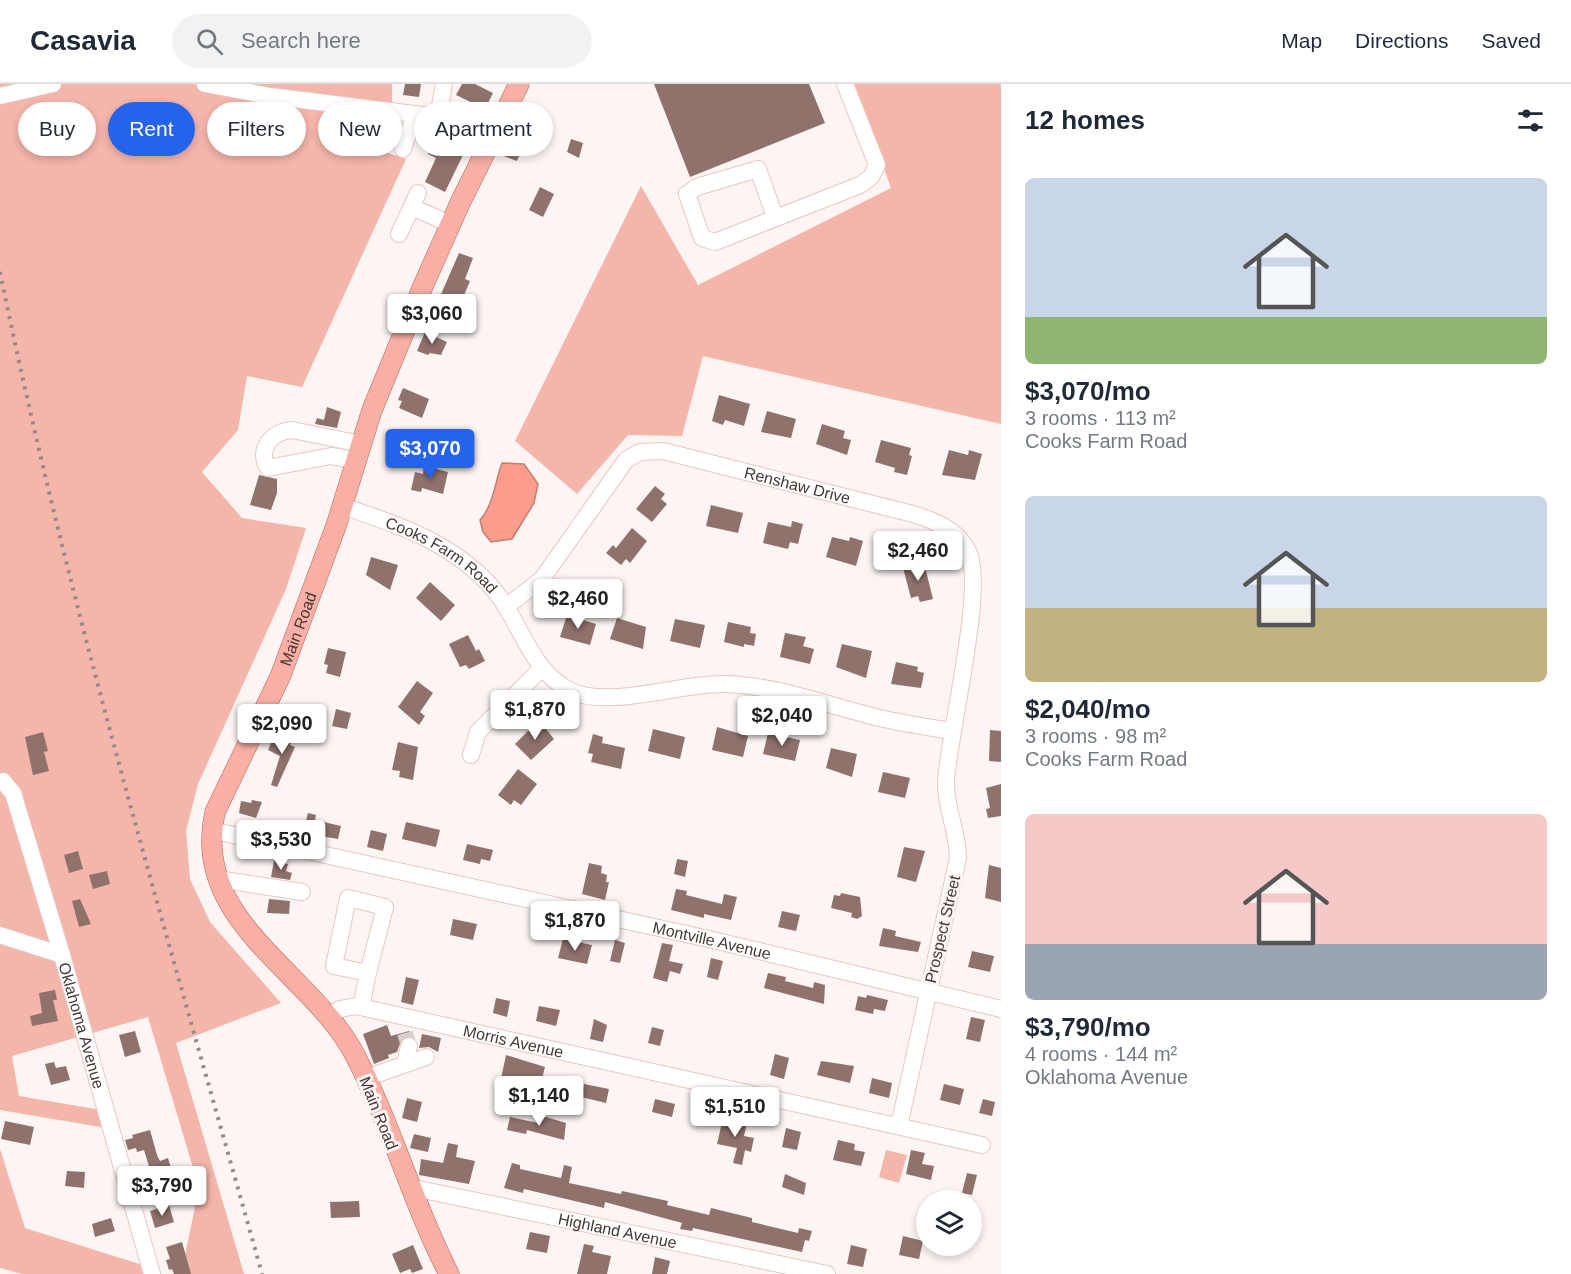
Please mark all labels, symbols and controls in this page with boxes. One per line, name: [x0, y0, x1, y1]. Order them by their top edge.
search box: [172, 14, 592, 68]
text: Casavia: [30, 25, 136, 56]
icon: search: [193, 25, 226, 58]
text: Search here: [241, 28, 361, 53]
text: Map: [1281, 29, 1322, 52]
text: Directions: [1355, 29, 1448, 52]
text: Saved: [1481, 29, 1541, 52]
chip: Buy: [18, 102, 96, 156]
chip: Rent: [108, 102, 195, 156]
chip: Filters: [207, 102, 306, 156]
chip: New: [318, 102, 402, 156]
chip: Apartment: [414, 102, 553, 156]
icon: filters: [1514, 104, 1547, 137]
text: 12 homes: [1025, 105, 1145, 135]
icon: home: [1232, 217, 1340, 325]
pin: $3,060: [383, 294, 481, 345]
text: $3,060: [401, 302, 463, 324]
text: $3,070/mo: [1025, 376, 1151, 406]
text: 3 rooms · 113 m²: [1025, 407, 1176, 429]
pin: $3,070: [381, 429, 479, 480]
text: Cooks Farm Road: [1025, 430, 1187, 452]
text: $3,070: [399, 437, 461, 459]
street label: Renshaw Drive: [743, 464, 852, 507]
street label: Cooks Farm Road: [383, 514, 501, 596]
pin: $2,460: [869, 531, 967, 582]
icon: home: [1232, 535, 1340, 643]
text: $2,460: [887, 539, 949, 561]
pin: $2,460: [529, 579, 627, 630]
text: $2,460: [547, 587, 609, 609]
street label: Main Road: [277, 590, 320, 668]
pin: $1,870: [486, 690, 584, 741]
text: $2,040/mo: [1025, 694, 1151, 724]
pin: $2,040: [733, 696, 831, 747]
text: $1,870: [504, 698, 566, 720]
pin: $2,090: [233, 704, 331, 755]
text: $2,040: [751, 704, 813, 726]
text: $2,090: [251, 712, 313, 734]
text: 3 rooms · 98 m²: [1025, 725, 1166, 747]
text: Cooks Farm Road: [1025, 748, 1187, 770]
pin: $3,530: [232, 820, 330, 871]
text: $3,530: [250, 828, 312, 850]
icon: home: [1232, 853, 1340, 961]
street label: Prospect Street: [922, 873, 963, 985]
pin: $1,870: [526, 901, 624, 952]
text: $1,870: [544, 909, 606, 931]
street label: Montville Avenue: [651, 919, 773, 963]
street label: Oklahoma Avenue: [55, 960, 107, 1091]
text: $3,790/mo: [1025, 1012, 1151, 1042]
street label: Morris Avenue: [462, 1022, 565, 1061]
text: 4 rooms · 144 m²: [1025, 1043, 1177, 1065]
text: Oklahoma Avenue: [1025, 1066, 1188, 1088]
street label: Main Road: [356, 1074, 401, 1152]
pin: $1,140: [490, 1076, 588, 1127]
text: $1,140: [508, 1084, 570, 1106]
pin: $1,510: [686, 1087, 784, 1138]
text: $1,510: [704, 1095, 766, 1117]
pin: $3,790: [113, 1166, 211, 1217]
text: $3,790: [131, 1174, 193, 1196]
map controls: [916, 1190, 982, 1256]
button: layers: [916, 1190, 982, 1256]
street label: Highland Avenue: [557, 1210, 678, 1252]

